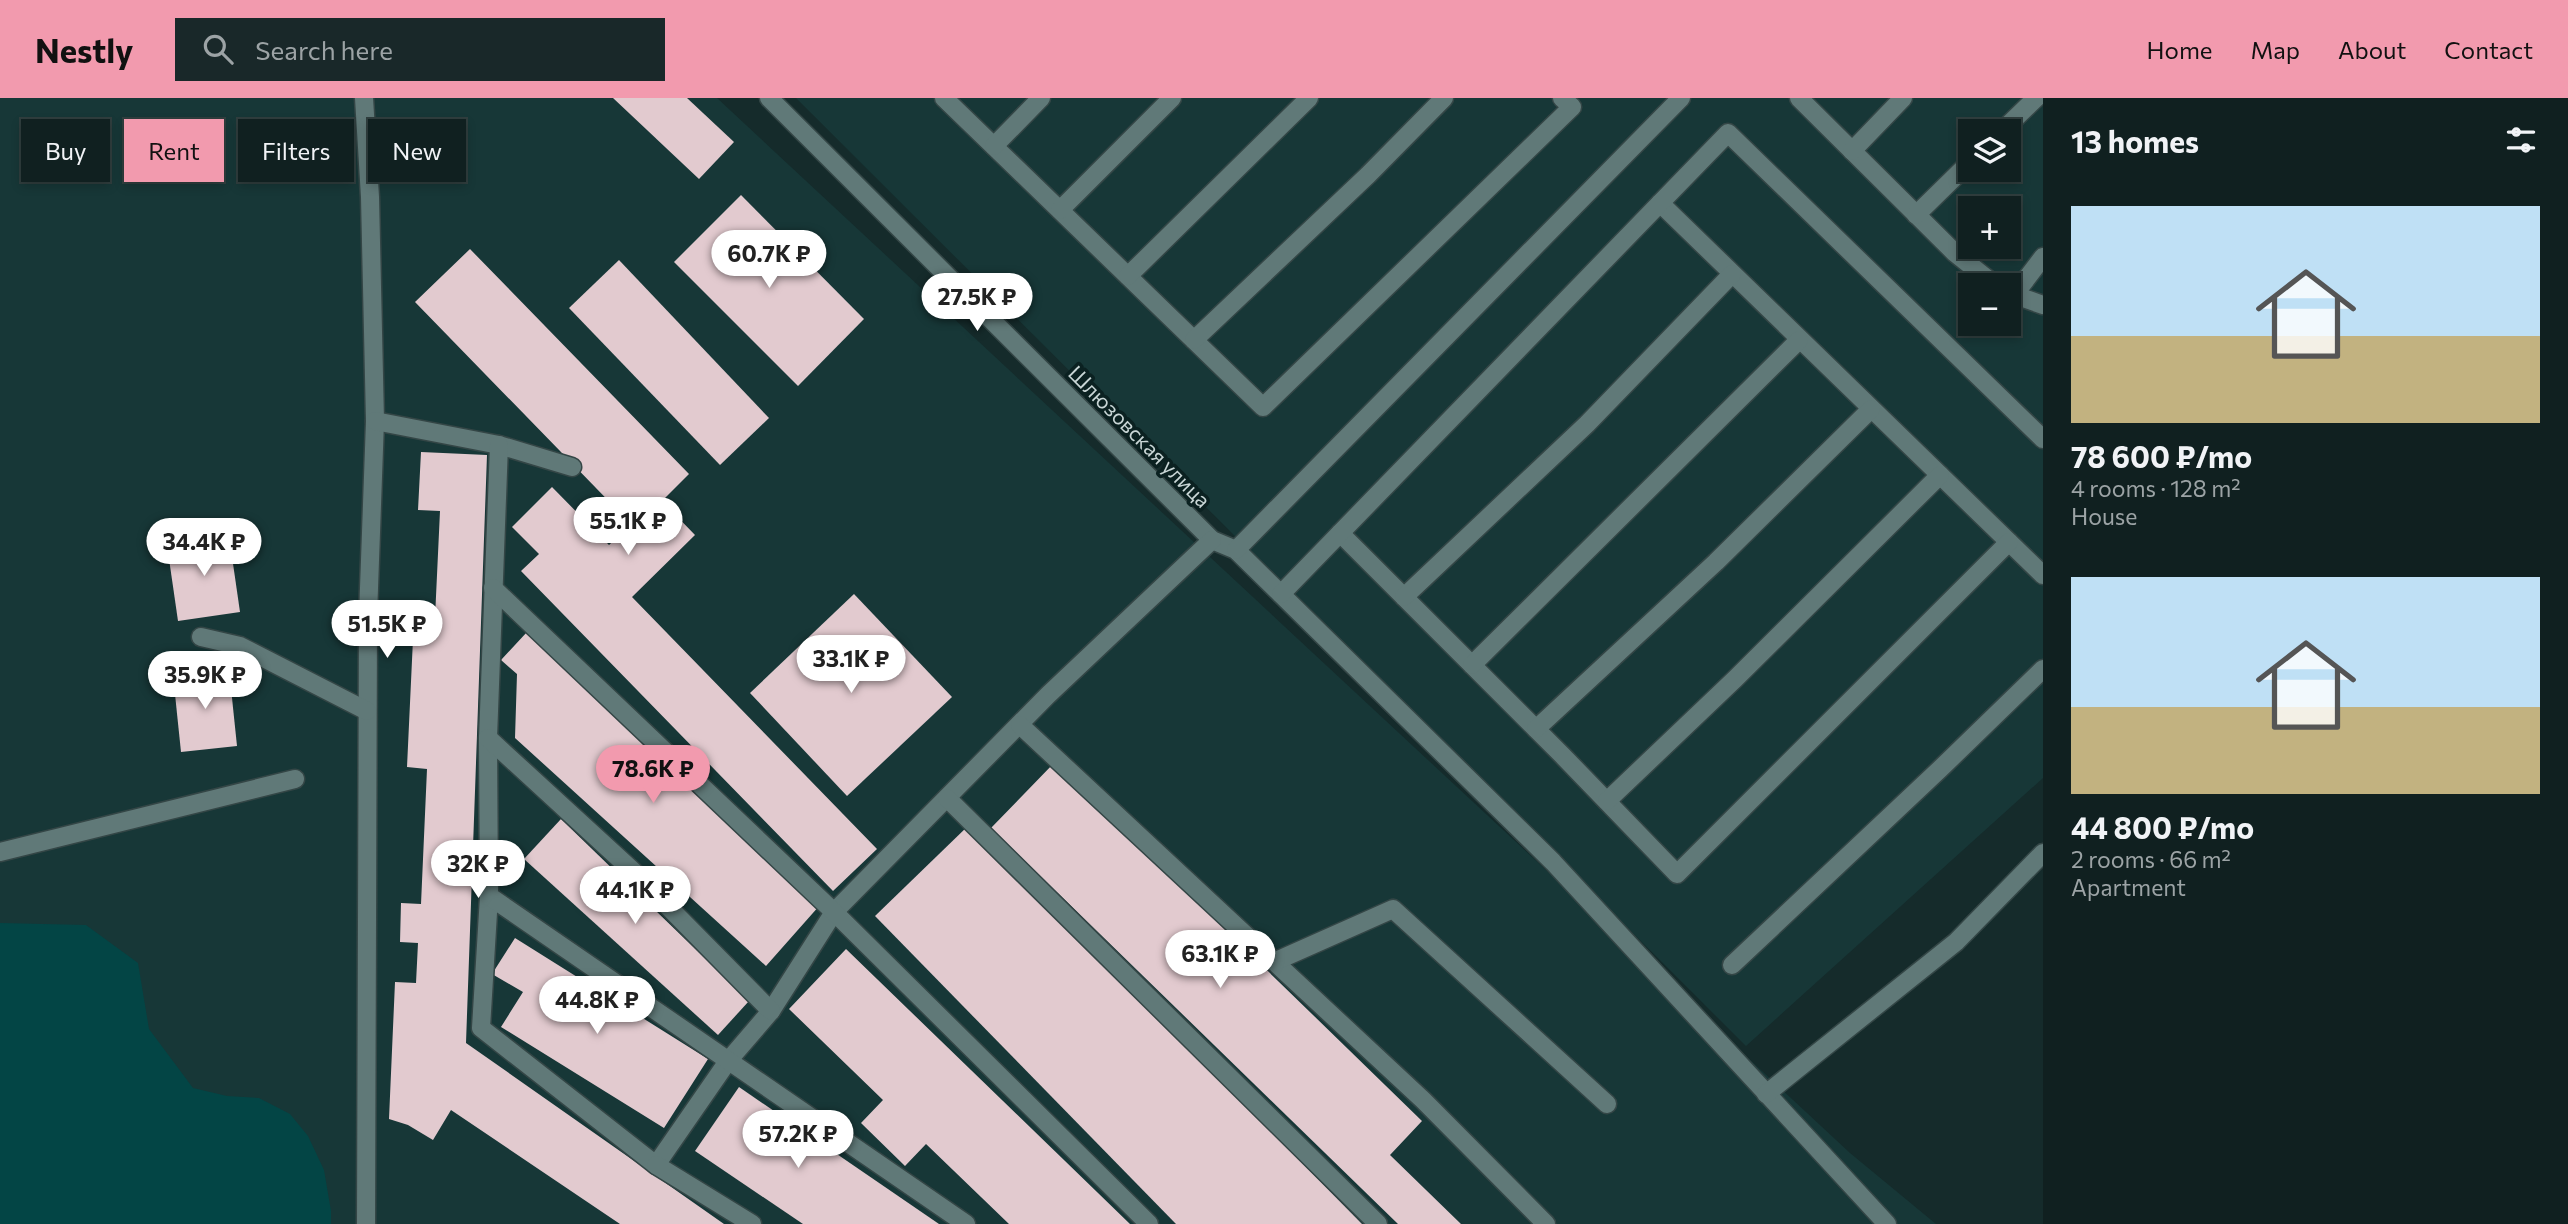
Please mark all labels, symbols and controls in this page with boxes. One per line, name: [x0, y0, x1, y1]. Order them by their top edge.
search box: [175, 18, 665, 81]
text: Nestly: [35, 29, 133, 70]
icon: search: [199, 30, 237, 68]
text: Search here: [255, 34, 393, 65]
text: Home: [2147, 35, 2213, 64]
text: Map: [2251, 35, 2300, 64]
text: About: [2338, 35, 2406, 64]
text: Contact: [2444, 35, 2533, 64]
chip: Buy: [21, 119, 110, 182]
chip: Rent: [124, 119, 224, 182]
chip: Filters: [238, 119, 354, 182]
chip: New: [368, 119, 466, 182]
map controls: [1958, 119, 2021, 336]
button: layers: [1958, 119, 2021, 182]
icon: filters: [2502, 121, 2540, 159]
text: 13 homes: [2071, 122, 2199, 159]
button: +: [1958, 196, 2021, 259]
pin: 60.7K ₽: [704, 230, 834, 290]
text: 60.7K ₽: [727, 239, 811, 267]
icon: home: [2243, 251, 2369, 377]
button: −: [1958, 273, 2021, 336]
pin: 27.5K ₽: [912, 274, 1042, 333]
text: 27.5K ₽: [938, 282, 1016, 310]
street label: Шлюзовская улица: [1064, 360, 1216, 512]
text: 78 600 ₽/mo: [2071, 437, 2252, 474]
text: 4 rooms · 128 m²: [2071, 474, 2240, 502]
pin: 55.1K ₽: [563, 498, 693, 557]
text: House: [2071, 502, 2137, 530]
text: 55.1K ₽: [590, 506, 666, 534]
pin: 34.4K ₽: [139, 518, 269, 578]
text: 34.4K ₽: [162, 527, 246, 555]
pin: 51.5K ₽: [322, 601, 452, 660]
text: 51.5K ₽: [348, 609, 426, 637]
icon: home: [2243, 622, 2369, 748]
pin: 33.1K ₽: [786, 636, 916, 695]
text: 33.1K ₽: [813, 644, 889, 672]
pin: 35.9K ₽: [140, 652, 270, 711]
text: 35.9K ₽: [164, 660, 246, 688]
pin: 78.6K ₽: [588, 746, 718, 805]
text: 78.6K ₽: [612, 754, 694, 782]
text: 44 800 ₽/mo: [2071, 808, 2254, 845]
pin: 32K ₽: [429, 840, 527, 900]
text: 2 rooms · 66 m²: [2071, 845, 2231, 873]
text: 32K ₽: [447, 849, 509, 877]
pin: 44.1K ₽: [570, 866, 700, 926]
text: Apartment: [2071, 873, 2186, 901]
text: 44.1K ₽: [596, 875, 674, 903]
pin: 63.1K ₽: [1155, 930, 1285, 990]
text: 63.1K ₽: [1181, 939, 1259, 967]
pin: 44.8K ₽: [532, 976, 662, 1036]
text: 44.8K ₽: [555, 985, 639, 1013]
pin: 57.2K ₽: [733, 1110, 863, 1170]
text: 57.2K ₽: [758, 1119, 838, 1147]

